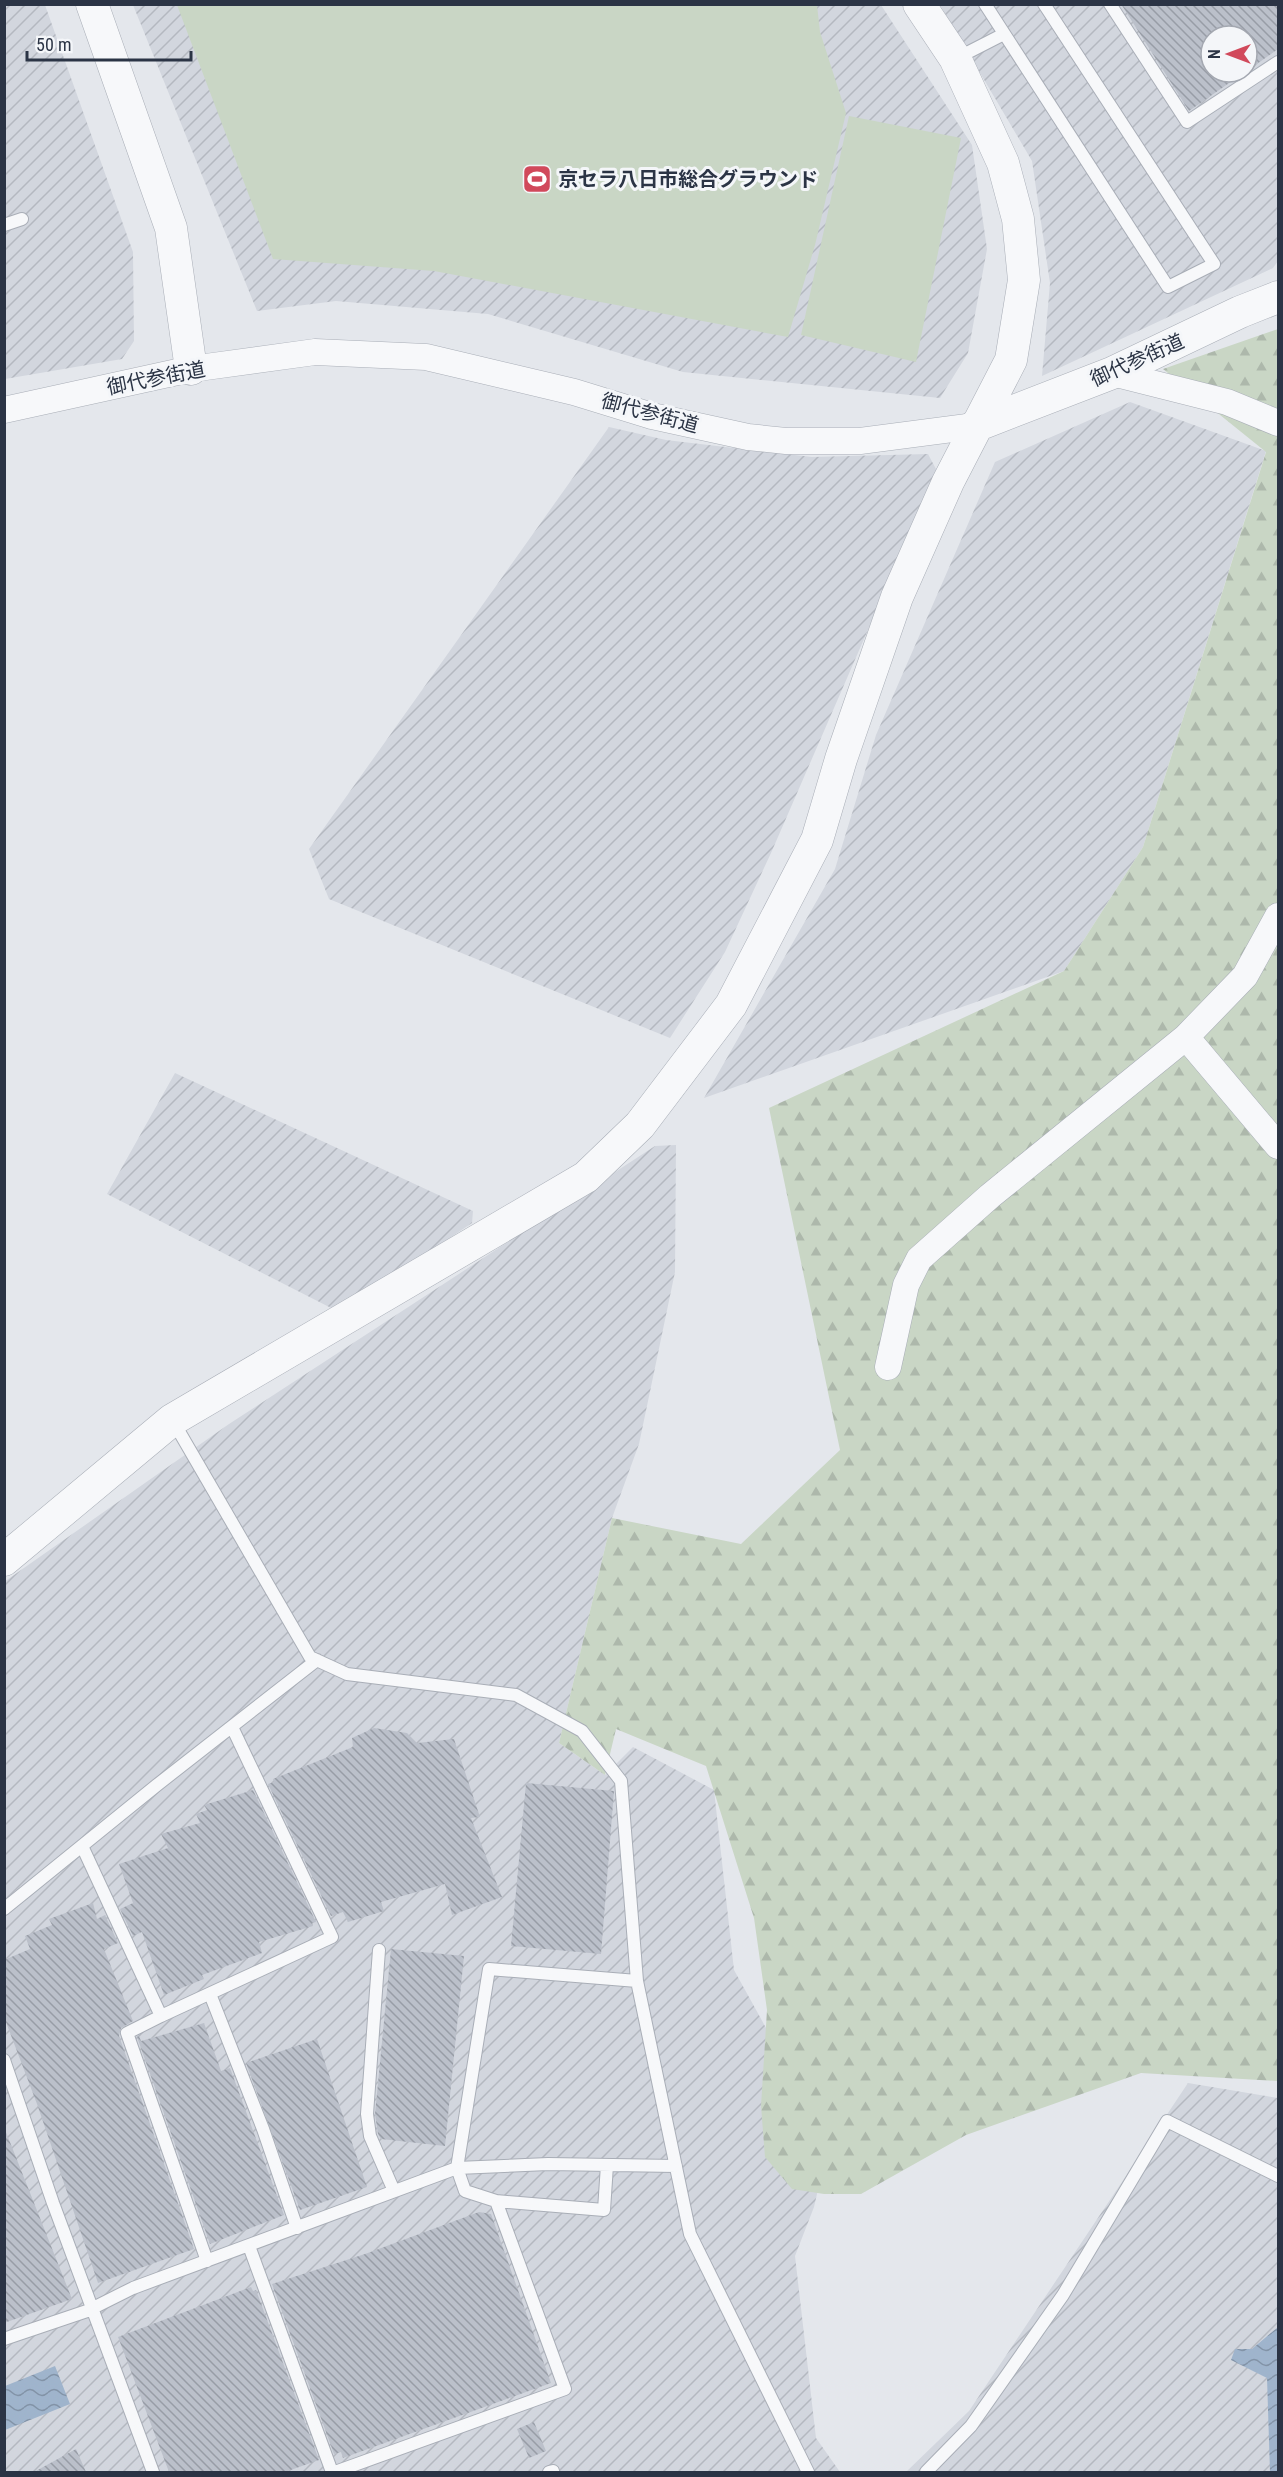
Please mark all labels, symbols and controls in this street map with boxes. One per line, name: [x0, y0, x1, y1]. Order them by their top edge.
scale bar: [27, 24, 190, 62]
north arrow: [1199, 24, 1259, 84]
text: 50 m: [36, 34, 71, 55]
text: N: [1205, 49, 1224, 59]
sports icon: 京セラ八日市総合グラウンド: [521, 163, 553, 195]
place label: 京セラ八日市総合グラウンド: [558, 167, 818, 191]
street label: 御代参街道: [1086, 329, 1188, 391]
street label: 御代参街道: [105, 357, 207, 399]
street label: 御代参街道: [599, 388, 701, 438]

